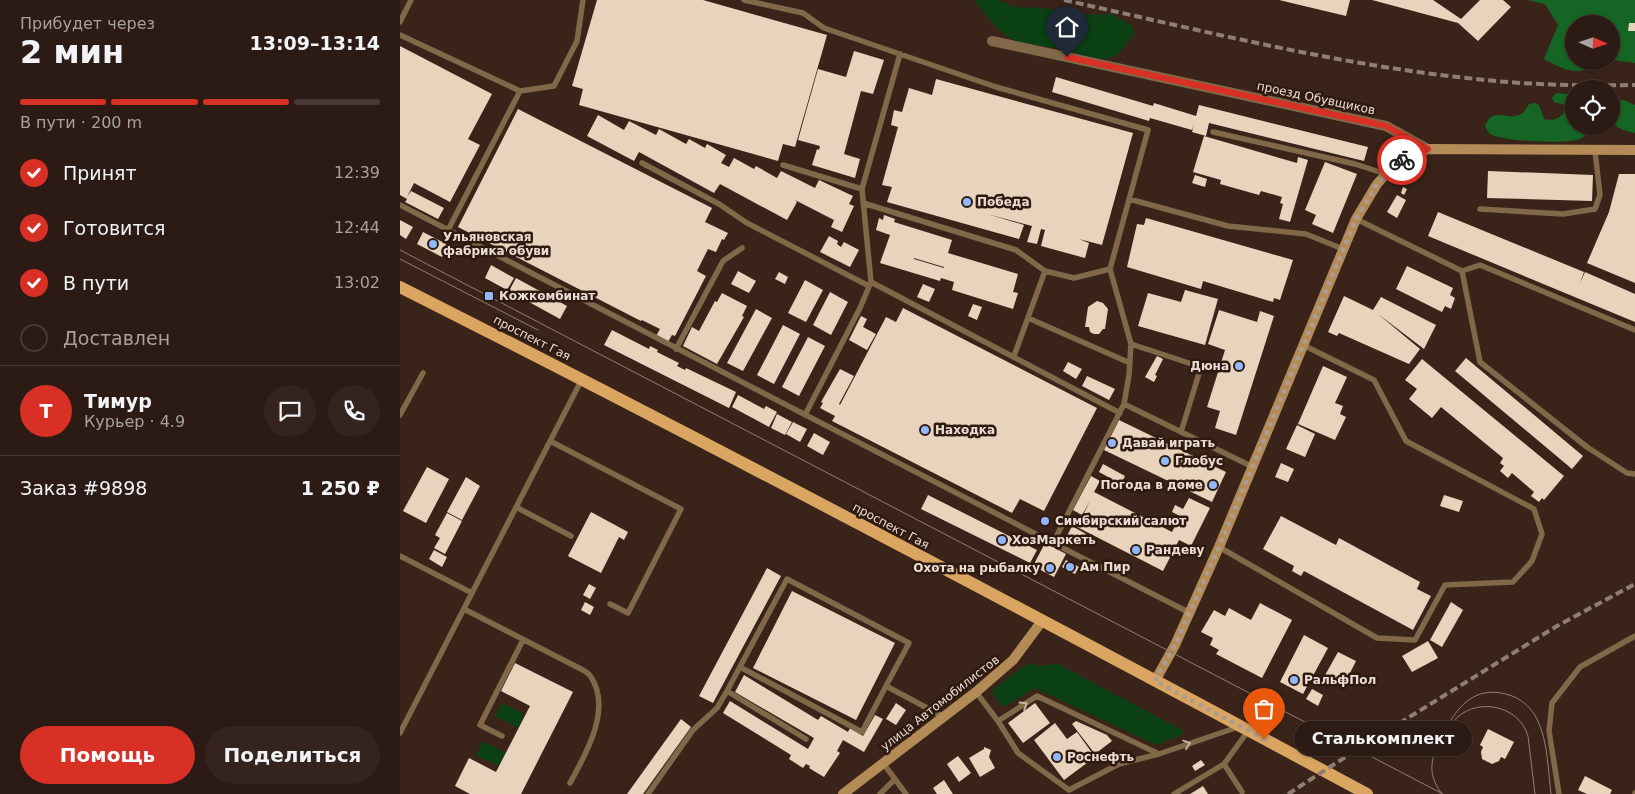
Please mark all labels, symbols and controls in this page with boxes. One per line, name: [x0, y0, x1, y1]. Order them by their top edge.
pin: [1046, 6, 1088, 57]
icon: home: [1053, 13, 1081, 41]
text: Прибудет через: [20, 14, 155, 33]
north arrow: [1565, 15, 1620, 70]
map controls: [1565, 15, 1620, 135]
text: 13:09–13:14: [250, 32, 380, 54]
text: 2 мин: [20, 33, 124, 71]
street label: проезд Обувщиков: [1256, 79, 1376, 117]
button: locate: [1565, 80, 1620, 135]
text: В пути · 200 m: [20, 113, 142, 132]
courier: [1377, 135, 1427, 185]
icon: bike: [1388, 146, 1416, 174]
icon: check: [20, 159, 48, 187]
text: Принят: [63, 162, 137, 184]
text: 12:39: [334, 163, 380, 182]
place label: Победа: [977, 195, 1030, 209]
marker: Победа: [961, 196, 973, 208]
icon: check: [20, 214, 48, 242]
text: Готовится: [63, 217, 165, 239]
text: 12:44: [334, 218, 380, 237]
place label: Ульяновская фабрика обуви: [443, 230, 549, 258]
marker: Ульяновская фабрика обуви: [427, 238, 439, 250]
icon: check: [20, 269, 48, 297]
text: В пути: [63, 272, 129, 294]
text: 13:02: [334, 273, 380, 292]
place label: Кожкомбинат: [499, 289, 595, 303]
marker: Кожкомбинат: [483, 290, 495, 302]
street label: проспект Гая: [491, 313, 573, 363]
text: Доставлен: [63, 327, 170, 349]
place label: Дюна: [1190, 359, 1229, 373]
marker: Дюна: [1233, 360, 1245, 372]
button: chat: [264, 385, 316, 437]
button: phone: [328, 385, 380, 437]
text: Тимур: [84, 390, 152, 412]
text: Т: [40, 400, 52, 422]
text: Курьер · 4.9: [84, 412, 185, 431]
place label: Находка: [935, 423, 995, 437]
marker: Находка: [919, 424, 931, 436]
place label: Давай играть: [1122, 436, 1215, 450]
marker: Давай играть: [1106, 437, 1118, 449]
place label: Глобус: [1175, 454, 1223, 468]
marker: Глобус: [1159, 455, 1171, 467]
text: Заказ #9898: [20, 477, 147, 499]
text: 1 250 ₽: [301, 477, 380, 499]
place label: Погода в доме: [1101, 478, 1203, 492]
marker: Погода в доме: [1207, 479, 1219, 491]
street label: проспект Гая: [850, 500, 932, 552]
place label: Симбирский салют: [1055, 514, 1186, 528]
marker: Симбирский салют: [1039, 515, 1051, 527]
place label: ХозМаркеть: [1012, 533, 1096, 547]
marker: ХозМаркеть: [996, 534, 1008, 546]
place label: Рандеву: [1146, 543, 1205, 557]
marker: Рандеву: [1130, 544, 1142, 556]
place label: Ам Пир: [1080, 560, 1131, 574]
place label: Охота на рыбалку: [913, 561, 1040, 575]
marker: Ам Пир: [1064, 561, 1076, 573]
marker: Охота на рыбалку: [1044, 562, 1056, 574]
street label: улица Автомобилистов: [878, 652, 1002, 754]
place label: РальфПол: [1304, 673, 1376, 687]
marker: РальфПол: [1288, 674, 1300, 686]
pin: [1243, 688, 1285, 739]
icon: bag: [1250, 695, 1278, 723]
one-way arrow: [1018, 702, 1027, 711]
callout: Сталькомплект: [1294, 722, 1472, 756]
button: Помощь: [20, 726, 195, 784]
button: Поделиться: [205, 726, 380, 784]
text: Сталькомплект: [1312, 729, 1454, 748]
one-way arrow: [1182, 740, 1190, 750]
place label: Роснефть: [1067, 750, 1134, 764]
marker: Роснефть: [1051, 751, 1063, 763]

